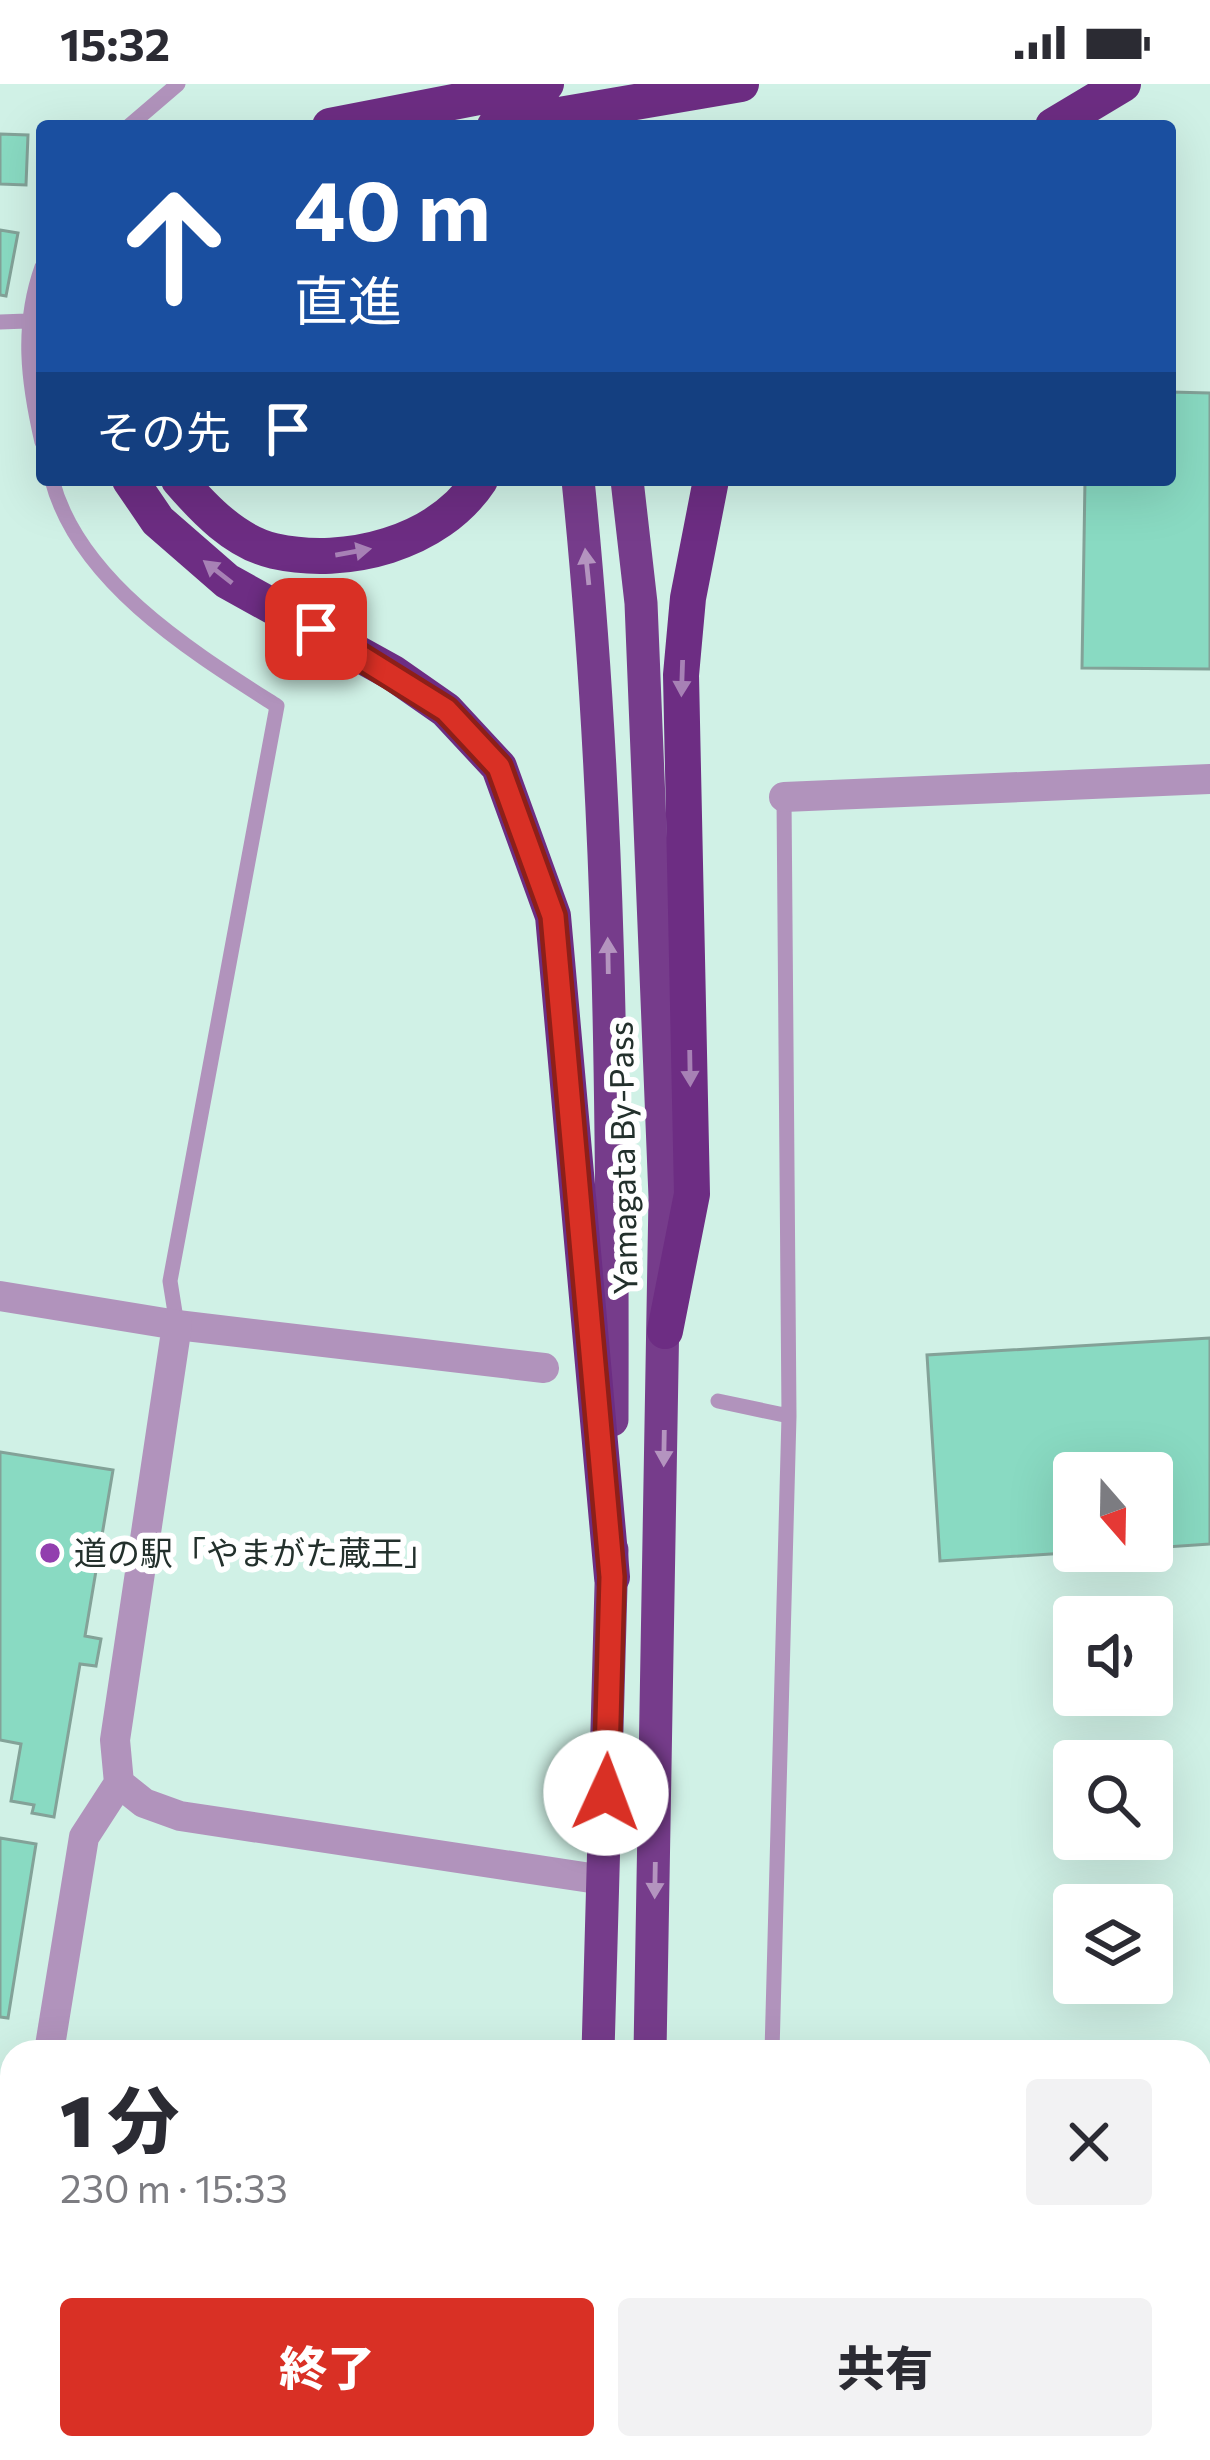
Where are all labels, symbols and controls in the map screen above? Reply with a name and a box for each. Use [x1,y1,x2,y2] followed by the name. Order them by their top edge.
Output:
[60,15,170,70] text: 15:32
[294,156,491,258] text: 40 m
[96,168,252,324] icon: ahead
[294,266,402,332] text: 直進
[255,396,321,462] icon: arrive
[96,403,231,458] text: その先
[335,542,372,561] one-way arrow
[577,548,596,585] one-way arrow
[203,560,234,585] one-way arrow
[265,578,367,680] pin
[283,596,349,662] icon: arrive
[672,660,691,698] one-way arrow
[599,936,618,974] one-way arrow
[599,1021,644,1295] street label: Yamagata By-Pass
[680,1050,699,1088] one-way arrow
[654,1430,673,1468] one-way arrow
[1053,1452,1173,1572] north arrow
[1053,1452,1173,2004] map controls
[74,1531,437,1572] place label: 道の駅「やまがた蔵王」
[37,1540,63,1566] marker: 道の駅「やまがた蔵王」
[1053,1596,1173,1716] button: sound
[543,1730,669,1856] position arrow
[1053,1740,1173,1860] button: search
[645,1862,664,1900] one-way arrow
[1053,1884,1173,2004] button: layers
[60,2074,179,2162] text: 1 分
[1026,2079,1152,2205] button: close
[60,2163,288,2211] text: 230 m · 15:33
[60,2298,594,2436] button: 終了
[618,2298,1152,2436] button: 共有

